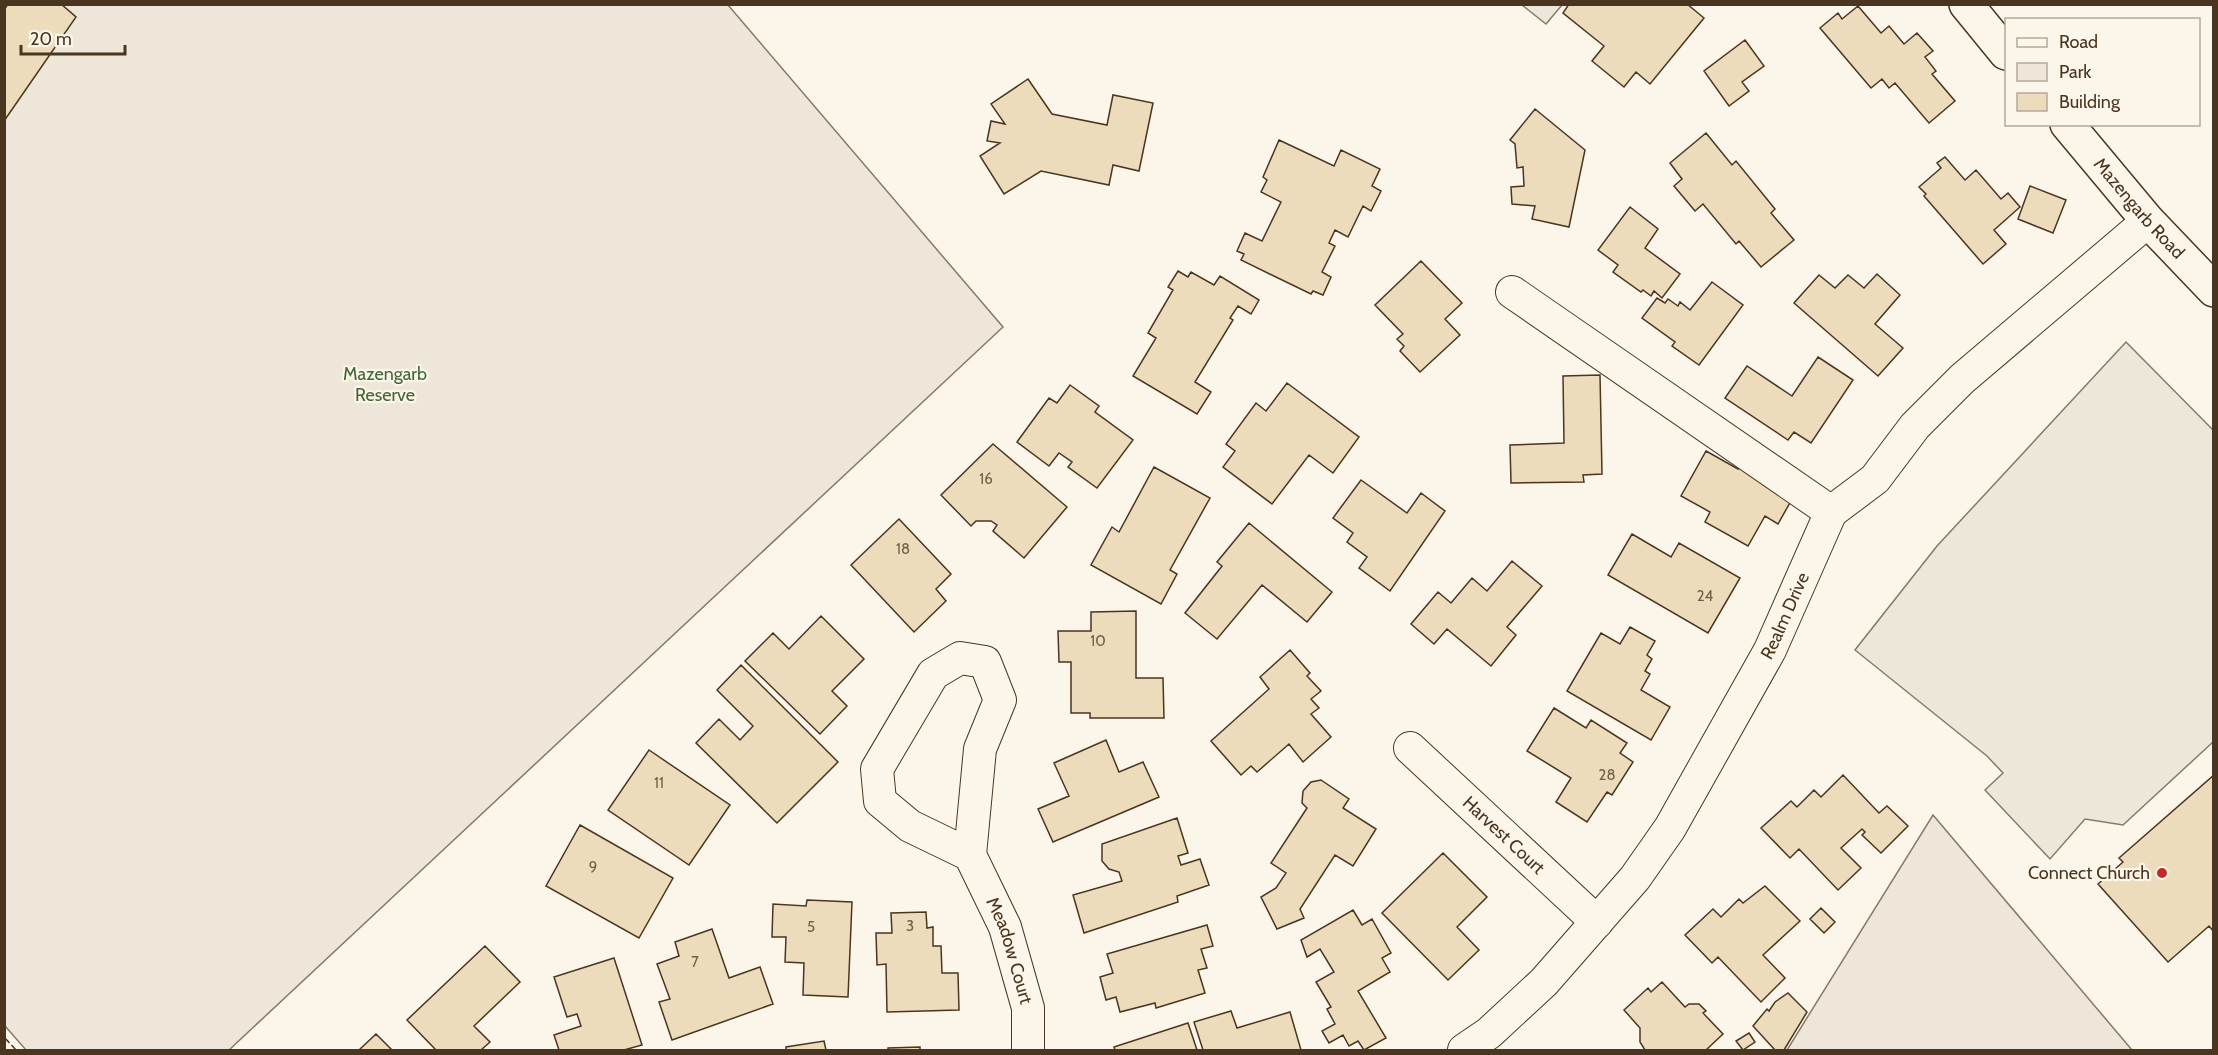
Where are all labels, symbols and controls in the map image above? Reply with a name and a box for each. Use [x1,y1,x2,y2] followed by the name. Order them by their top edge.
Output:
[21,18,124,56] scale bar
[2005,18,2200,126] legend
[30,28,72,50] text: 20 m
[2059,31,2098,53] text: Road
[2059,61,2092,83] text: Park
[2059,91,2121,113] text: Building
[2089,153,2189,263] street label: Mazengarb Road
[343,363,427,406] park label: Mazengarb Reserve
[979,470,993,488] house number: 16
[896,540,910,558] house number: 18
[1756,569,1814,663] street label: Realm Drive
[1697,587,1714,605] house number: 24
[1090,632,1106,650] house number: 10
[1599,766,1615,784] house number: 28
[654,774,664,792] house number: 11
[1458,792,1549,879] street label: Harvest Court
[589,858,597,876] house number: 9
[2028,862,2150,884] place label: Connect Church
[2155,866,2169,880] marker: Connect Church
[981,894,1037,1006] street label: Meadow Court
[906,917,914,935] house number: 3
[807,918,815,936] house number: 5
[691,953,699,971] house number: 7

